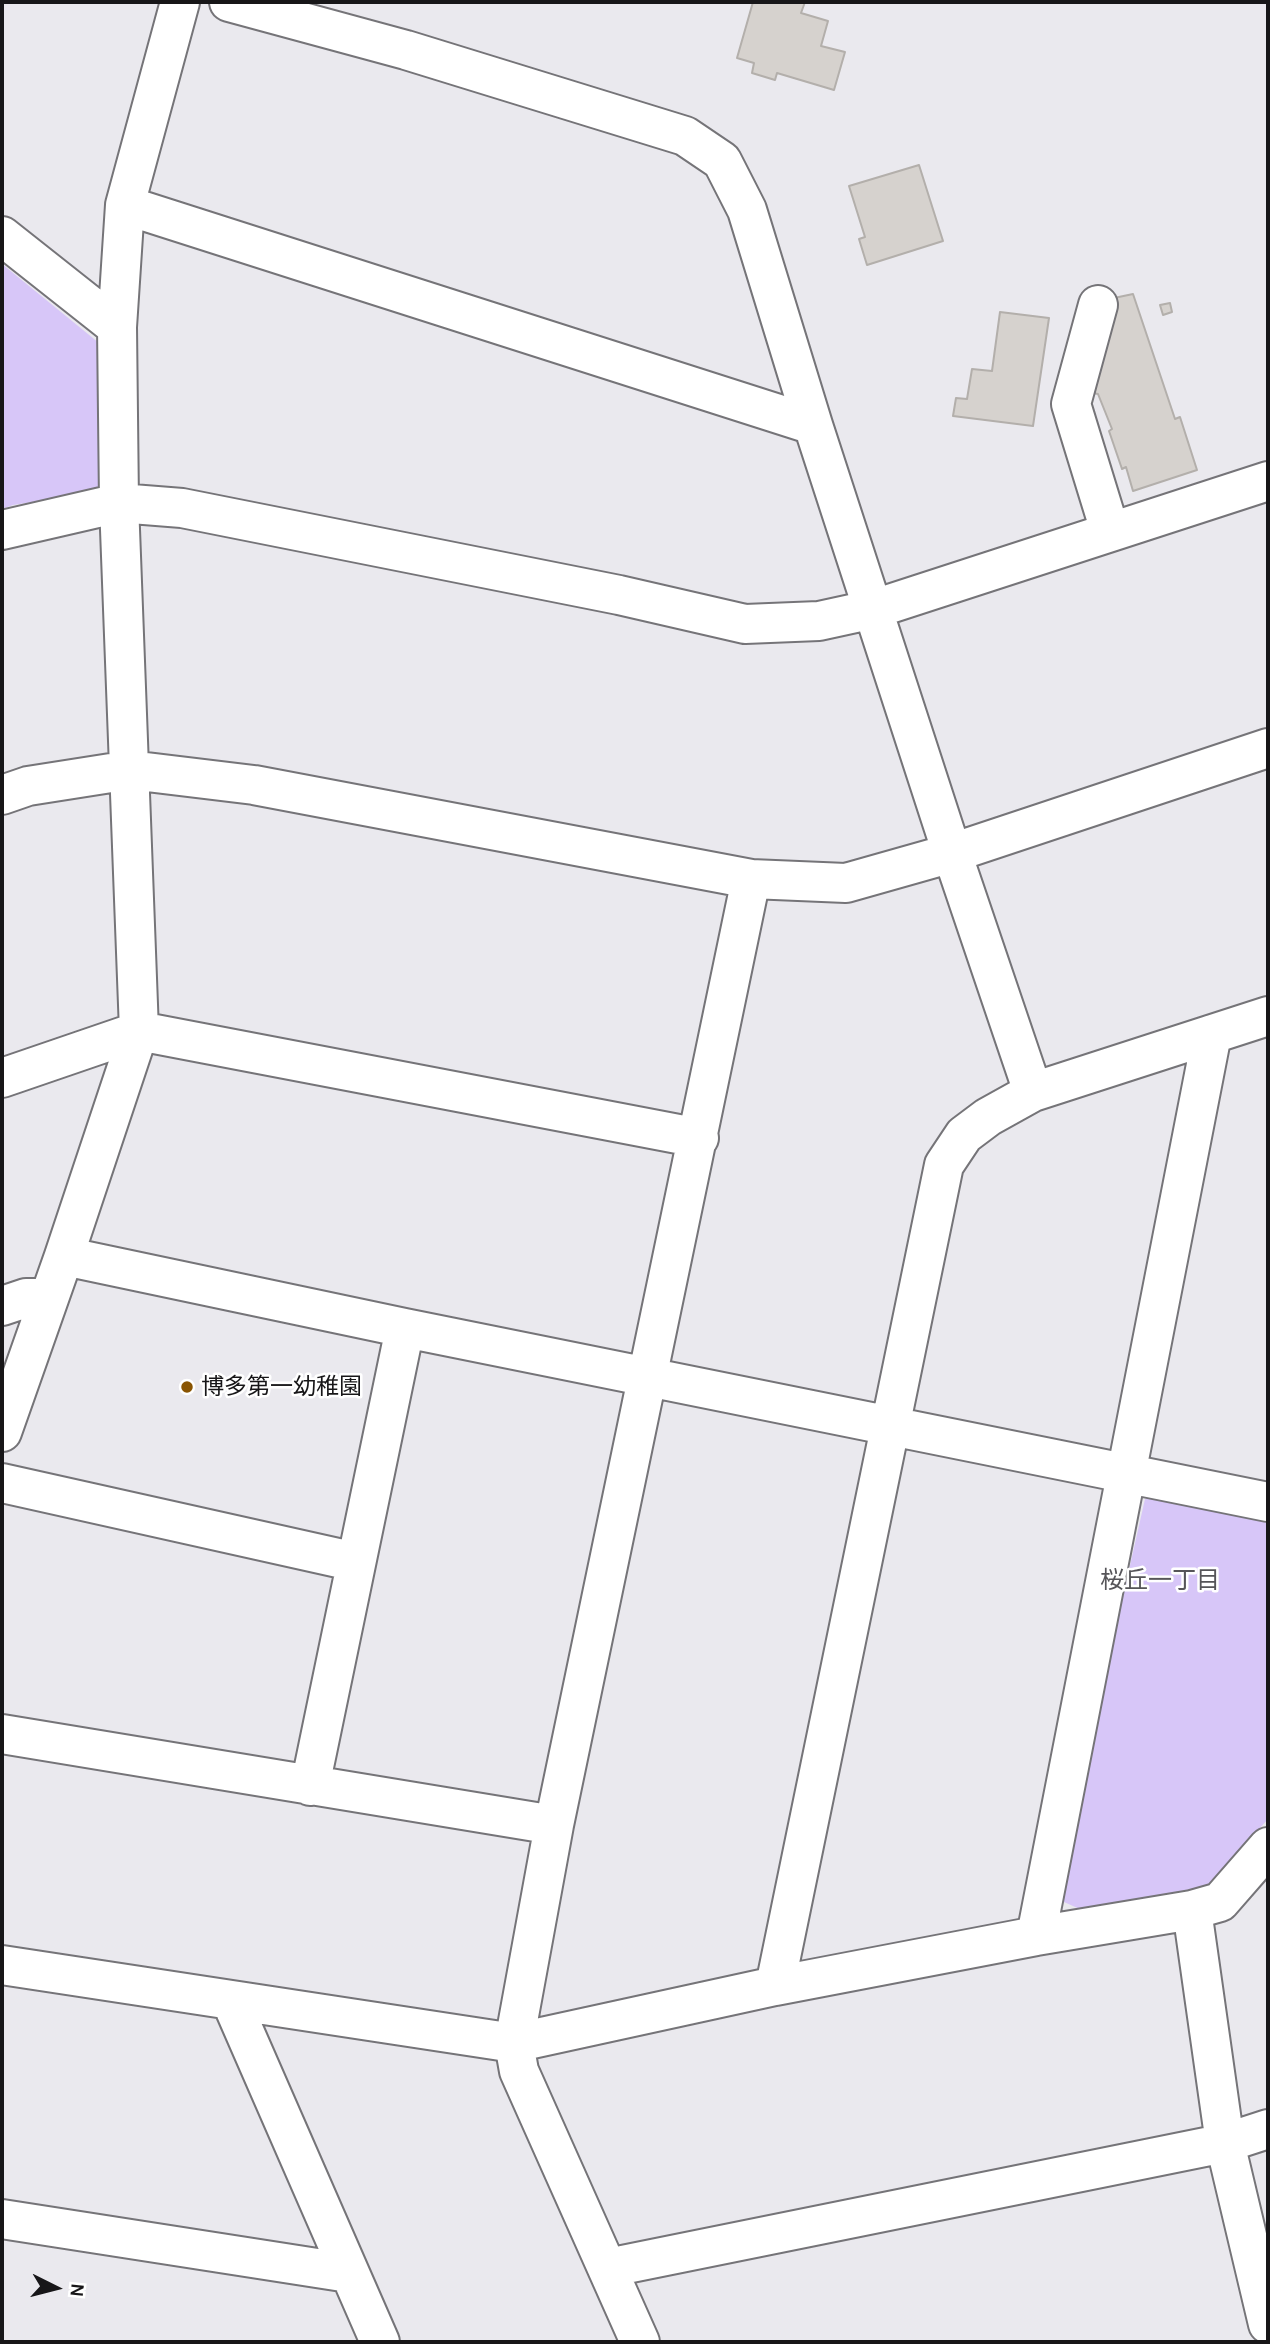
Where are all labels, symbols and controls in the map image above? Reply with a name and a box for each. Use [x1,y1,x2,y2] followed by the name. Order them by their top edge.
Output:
[201,1373,362,1401] place label: 博多第一幼稚園
[179,1379,195,1395] marker: 博多第一幼稚園
[1100,1567,1220,1595] district label: 桜丘一丁目
[21,2253,91,2323] north arrow
[65,2282,89,2298] text: N

